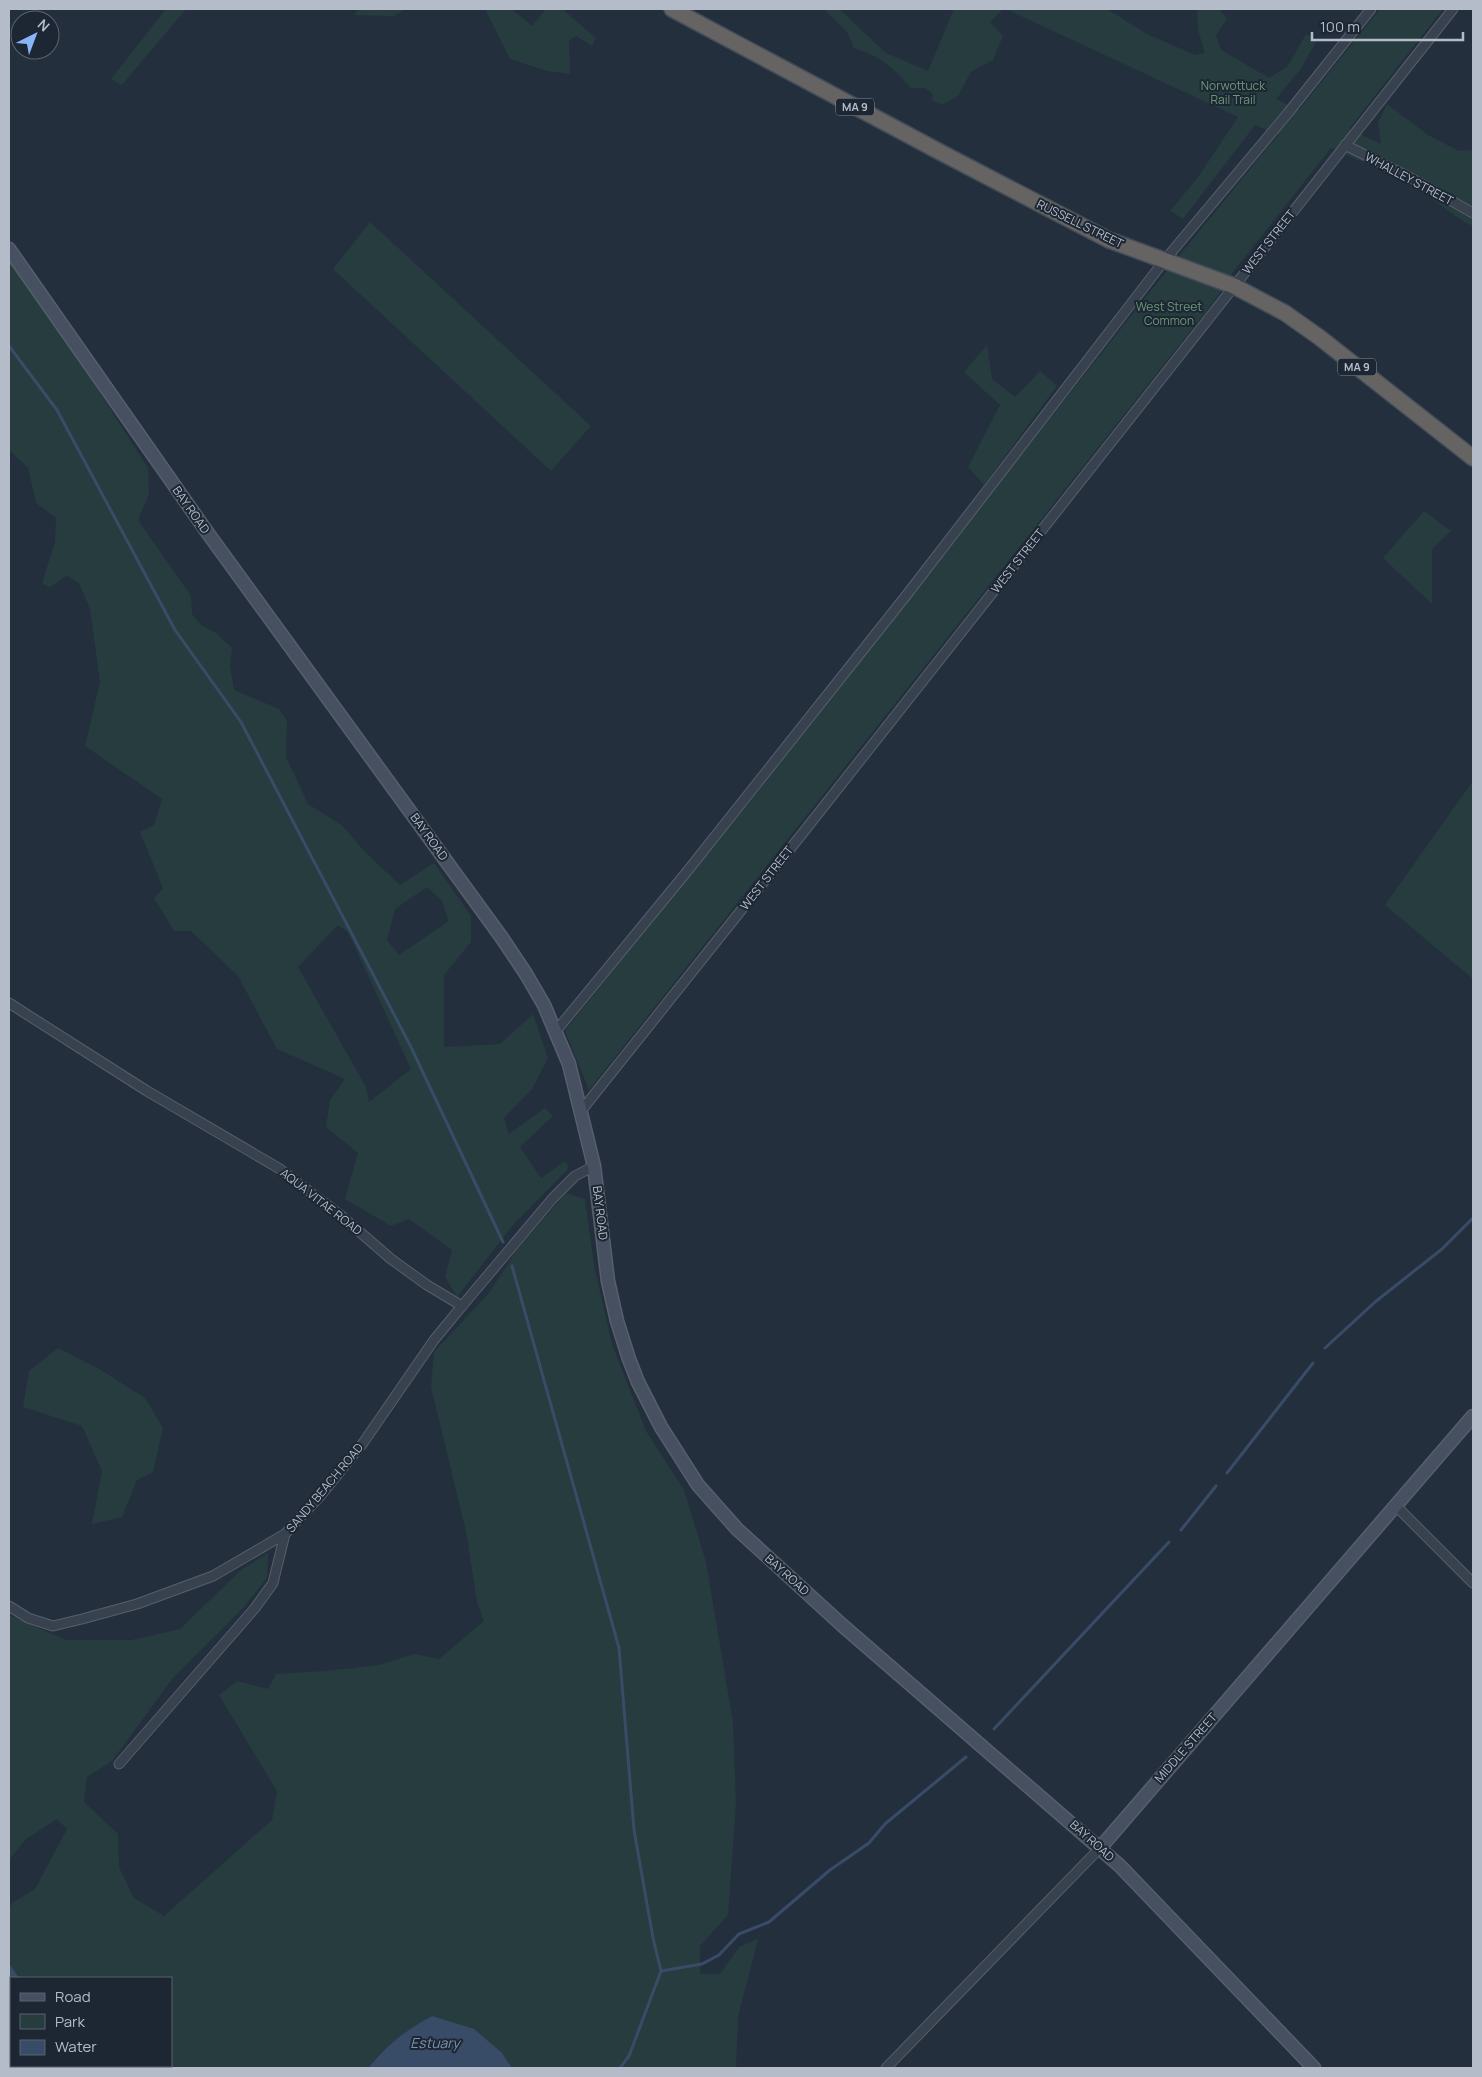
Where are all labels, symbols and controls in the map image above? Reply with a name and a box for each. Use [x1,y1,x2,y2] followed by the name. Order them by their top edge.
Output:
[10,10,60,60] north arrow
[1312,10,1463,42] scale bar
[34,15,54,35] text: N
[1320,16,1360,37] text: 100 m
[1201,77,1266,108] park label: Norwottuck Rail Trail
[836,98,874,115] road number: MA 9
[1362,148,1457,209] street label: WHALLEY STREET
[1034,195,1127,252] street label: RUSSELL STREET
[1238,205,1300,277] street label: WEST STREET
[1136,298,1202,329] park label: West Street Common
[1338,358,1376,376] road number: MA 9
[169,483,214,537] street label: BAY ROAD
[987,524,1049,596] street label: WEST STREET
[407,810,452,864] street label: BAY ROAD
[736,841,798,913] street label: WEST STREET
[277,1164,366,1239] street label: AQUA VITAE ROAD
[589,1185,612,1241] street label: BAY ROAD
[282,1439,367,1536] street label: SANDY BEACH ROAD
[761,1550,813,1599] street label: BAY ROAD
[1151,1709,1221,1786] street label: MIDDLE STREET
[1066,1816,1118,1865] street label: BAY ROAD
[10,1977,172,2067] legend
[55,1986,91,2007] text: Road
[55,2011,85,2032] text: Park
[410,2033,462,2052] water label: Estuary
[55,2036,97,2057] text: Water

